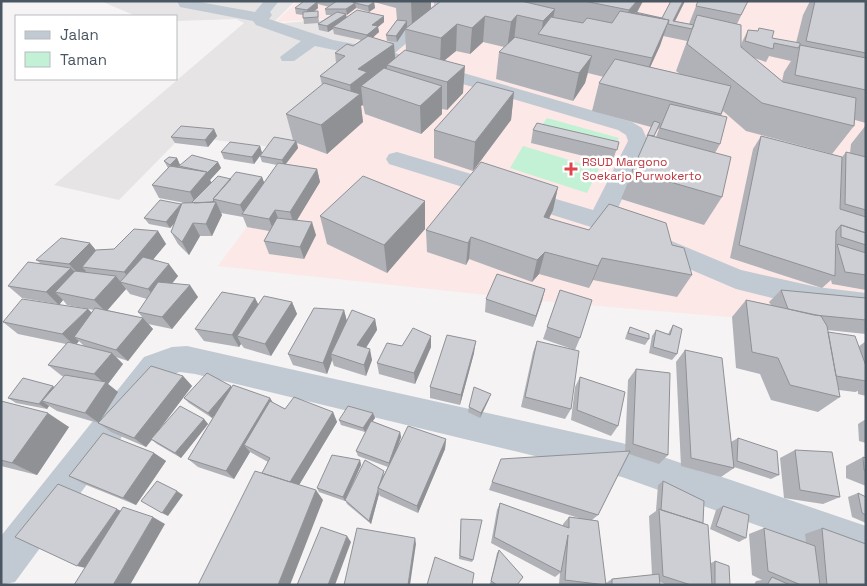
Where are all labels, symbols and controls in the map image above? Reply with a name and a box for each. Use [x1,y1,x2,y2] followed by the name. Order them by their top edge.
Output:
[15,15,178,80] legend
[60,25,99,44] text: Jalan
[60,50,107,69] text: Taman
[582,154,702,184] place label: RSUD Margono Soekarjo Purwokerto
[564,162,578,176] marker: RSUD Margono Soekarjo Purwokerto

